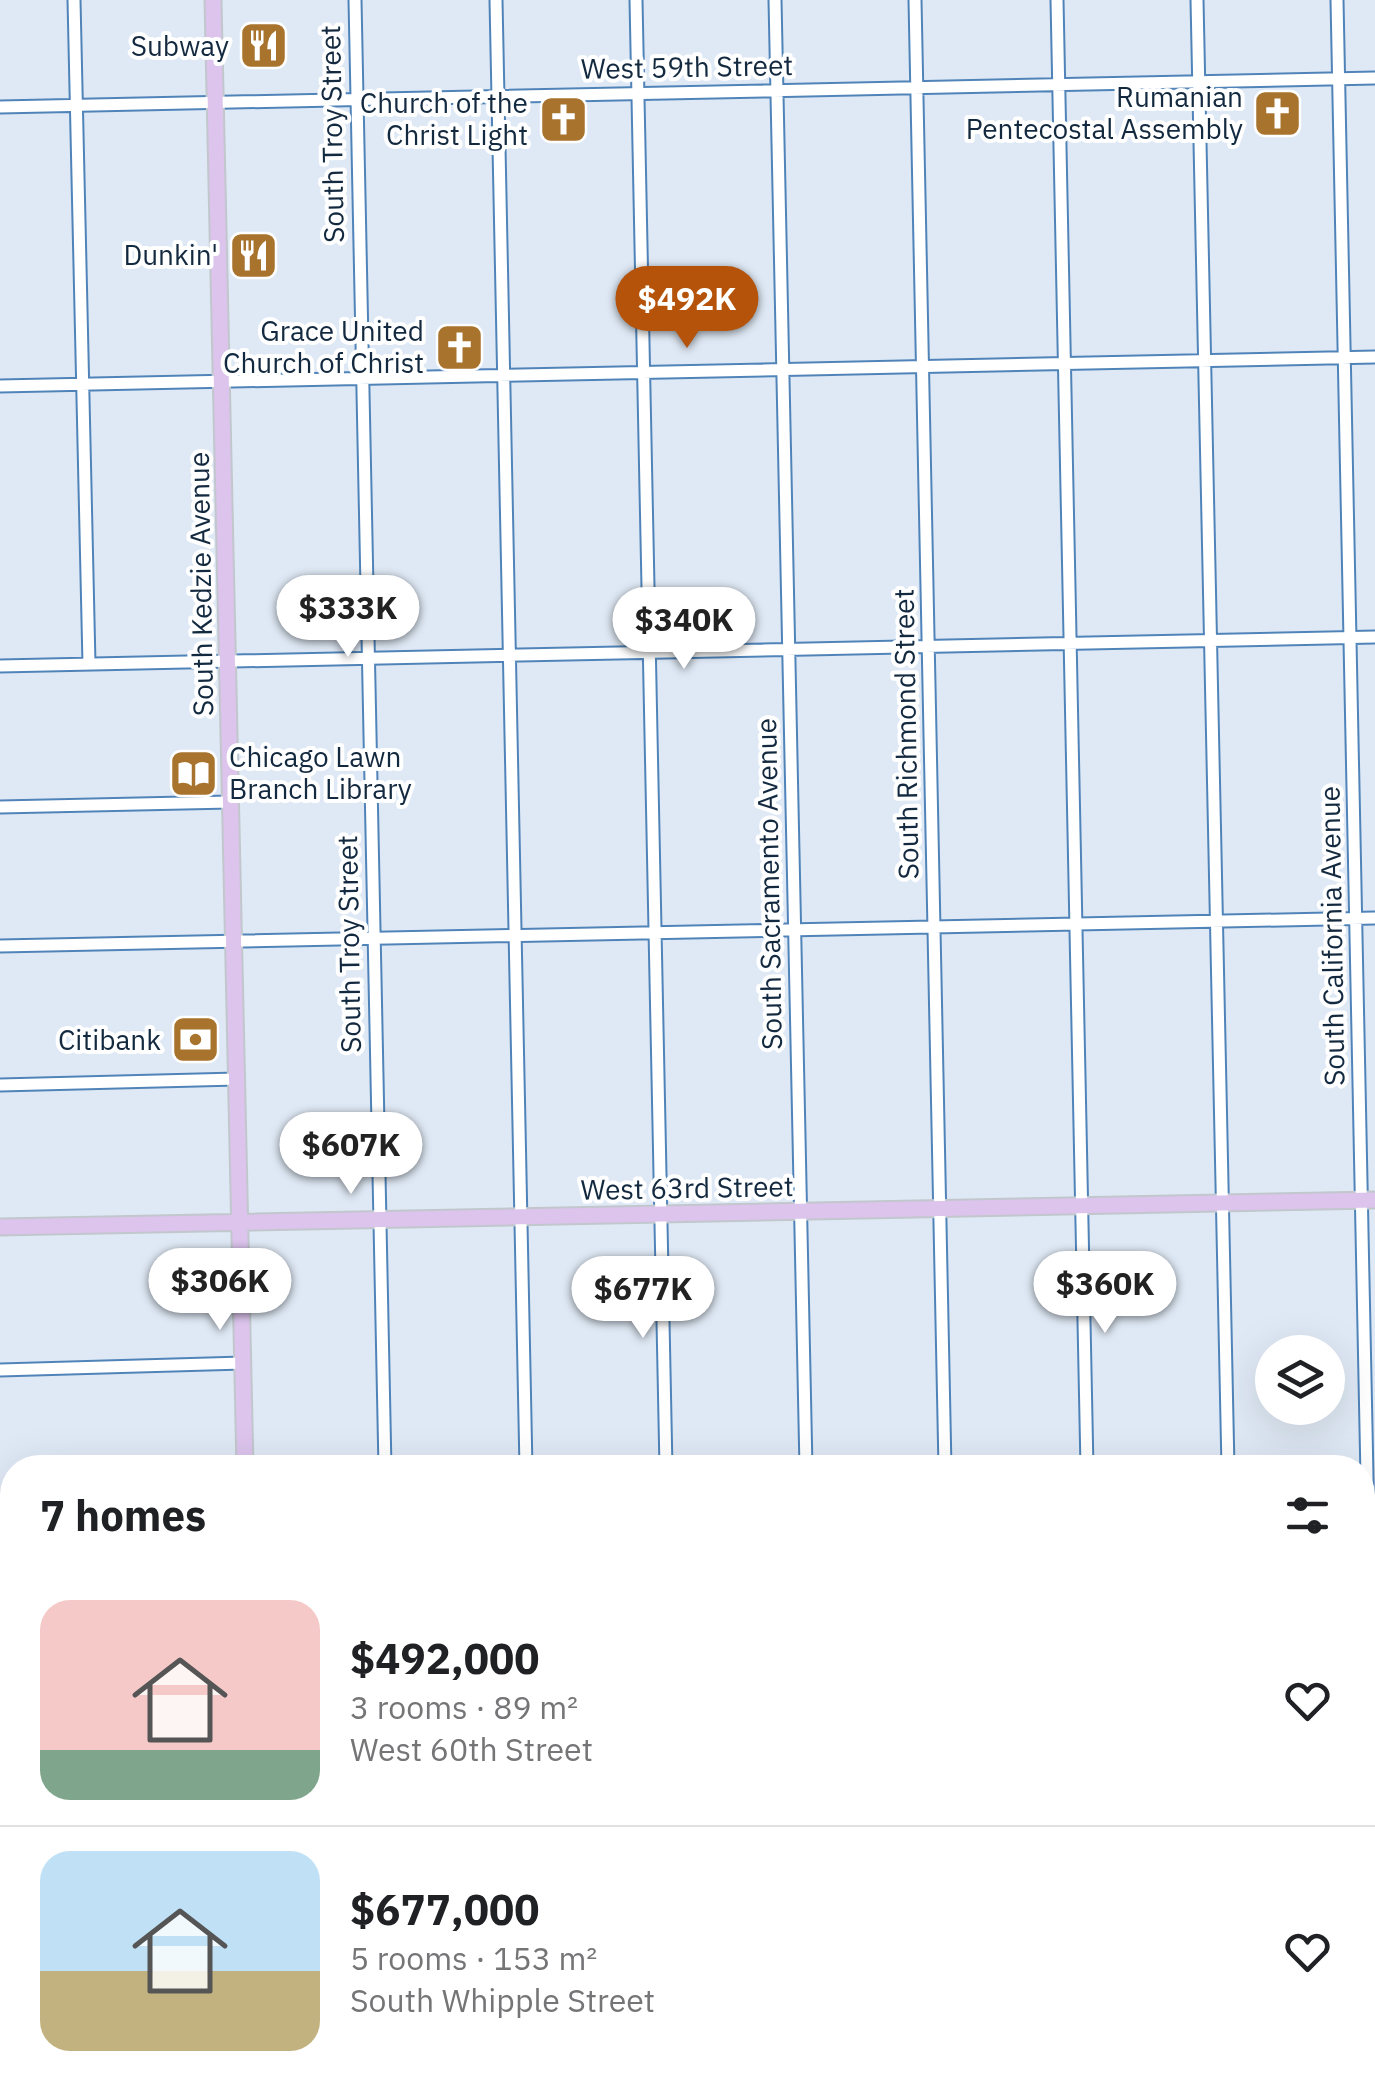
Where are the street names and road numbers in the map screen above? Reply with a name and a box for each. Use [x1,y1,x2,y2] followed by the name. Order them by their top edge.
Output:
[311,25,352,243] street label: South Troy Street
[580,46,794,87] street label: West 59th Street
[180,452,221,716] street label: South Kedzie Avenue
[884,588,927,880] street label: South Richmond Street
[747,718,790,1050] street label: South Sacramento Avenue
[1310,786,1353,1086] street label: South California Avenue
[328,835,369,1053] street label: South Troy Street
[580,1167,794,1208] street label: West 63rd Street

